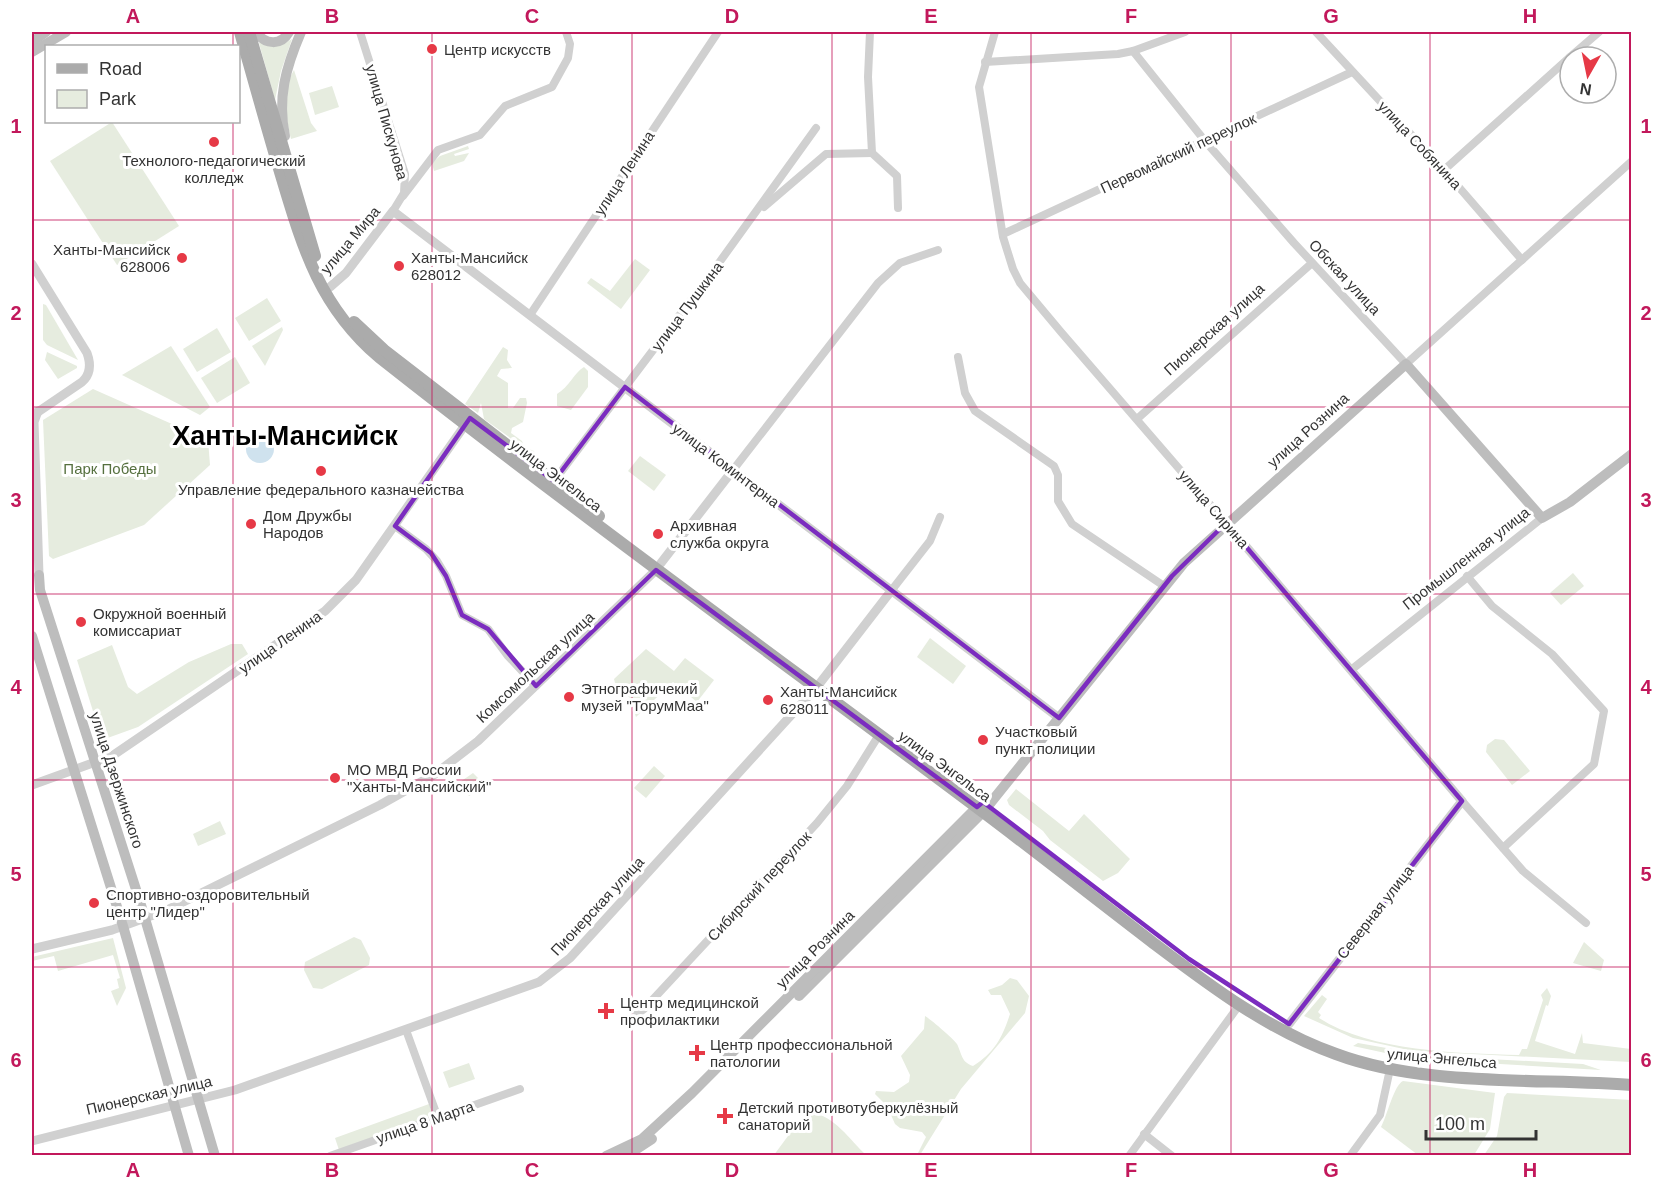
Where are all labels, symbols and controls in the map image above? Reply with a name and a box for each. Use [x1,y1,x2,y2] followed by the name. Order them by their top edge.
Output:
[126,5,140,27] text: A
[325,5,339,27] text: B
[525,5,539,27] text: C
[725,5,739,27] text: D
[924,5,938,27] text: E
[1125,5,1137,27] text: F
[1323,5,1339,27] text: G
[1523,5,1537,27] text: H
[444,41,551,58] place label: Центр искусств
[425,42,439,56] marker: Центр искусств
[45,45,240,123] legend
[1558,45,1618,105] north arrow
[99,59,142,79] text: Road
[362,62,412,182] street label: улица Пискунова
[1579,80,1593,99] text: N
[99,89,137,109] text: Park
[1375,97,1466,193] street label: улица Собянина
[1098,109,1259,197] street label: Первомайский переулок
[10,115,22,137] text: 1
[1640,115,1652,137] text: 1
[590,127,658,218] street label: улица Ленина
[207,135,221,149] marker: Технолого-педагогический колледж
[122,152,306,186] place label: Технолого-педагогический колледж
[317,202,384,277] street label: улица Мира
[1306,236,1385,319] street label: Обская улица
[53,241,170,275] place label: Ханты-Мансийск 628006
[411,249,528,283] place label: Ханты-Мансийск 628012
[175,251,189,265] marker: Ханты-Мансийск 628006
[648,258,726,354] street label: улица Пушкина
[392,259,406,273] marker: Ханты-Мансийск 628012
[1160,279,1268,378] street label: Пионерская улица
[10,302,22,324] text: 2
[1640,302,1652,324] text: 2
[1264,389,1352,471] street label: улица Рознина
[669,419,783,511] street label: улица Коминтерна
[172,421,398,451] district label: Ханты-Мансийск
[507,435,606,515] street label: улица Энгельса
[63,460,157,477] park label: Парк Победы
[314,464,328,478] marker: Управление федерального казначейства
[1175,466,1253,552] street label: улица Сирина
[178,481,465,498] place label: Управление федерального казначейства
[10,489,22,511] text: 3
[1640,489,1652,511] text: 3
[1399,503,1533,613] street label: Промышленная улица
[263,507,352,541] place label: Дом Дружбы Народов
[244,517,258,531] marker: Дом Дружбы Народов
[670,517,770,551] place label: Архивная служба округа
[651,527,665,541] marker: Архивная служба округа
[93,605,227,639] place label: Окружной военный комиссариат
[235,607,325,677] street label: улица Ленина
[473,608,598,726] street label: Комсомольская улица
[74,615,88,629] marker: Окружной военный комиссариат
[10,676,22,698] text: 4
[1640,676,1652,698] text: 4
[581,680,709,714] place label: Этнографичекий музей "ТорумМаа"
[780,683,897,717] place label: Ханты-Мансийск 628011
[562,690,576,704] marker: Этнографичекий музей "ТорумМаа"
[761,693,775,707] marker: Ханты-Мансийск 628011
[87,710,147,850] street label: улица Дзержинского
[995,723,1095,757] place label: Участковый пункт полиции
[896,727,995,806] street label: улица Энгельса
[976,733,990,747] marker: Участковый пункт полиции
[347,761,491,795] place label: МО МВД России "Ханты-Мансийский"
[328,771,342,785] marker: МО МВД России "Ханты-Мансийский"
[704,827,814,944] street label: Сибирский переулок
[547,853,648,959] street label: Пионерская улица
[1333,861,1417,962] street label: Северная улица
[10,863,22,885] text: 5
[1640,863,1652,885] text: 5
[106,886,310,920] place label: Спортивно-оздоровительный центр "Лидер"
[87,896,101,910] marker: Спортивно-оздоровительный центр "Лидер"
[773,906,858,991] street label: улица Рознина
[620,994,759,1028] place label: Центр медицинской профилактики
[597,1002,615,1020] marker: Центр медицинской профилактики
[710,1036,893,1070] place label: Центр профессиональной патологии
[688,1044,706,1062] marker: Центр профессиональной патологии
[1387,1045,1498,1071] street label: улица Энгельса
[10,1049,22,1071] text: 6
[1640,1049,1652,1071] text: 6
[84,1072,214,1118] street label: Пионерская улица
[374,1097,477,1147] street label: улица 8 Марта
[738,1099,958,1133] place label: Детский противотуберкулёзный санаторий
[1426,1103,1536,1141] scale bar
[716,1107,734,1125] marker: Детский противотуберкулёзный санаторий
[1435,1114,1485,1134] text: 100 m
[126,1159,140,1181] text: A
[325,1159,339,1181] text: B
[525,1159,539,1181] text: C
[725,1159,739,1181] text: D
[924,1159,938,1181] text: E
[1125,1159,1137,1181] text: F
[1323,1159,1339,1181] text: G
[1523,1159,1537,1181] text: H

